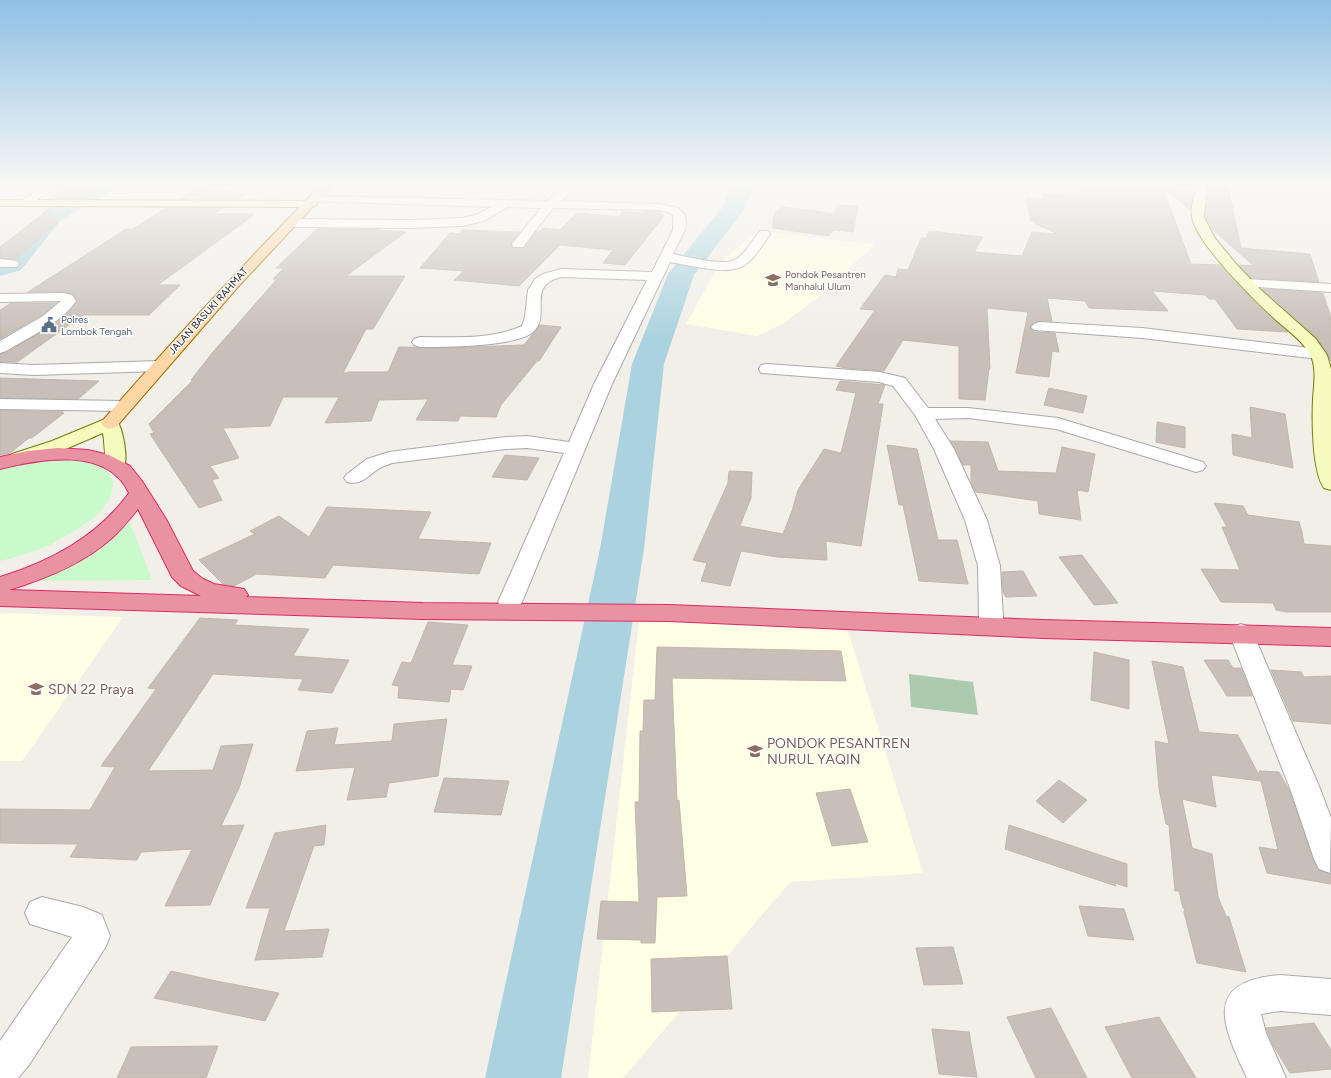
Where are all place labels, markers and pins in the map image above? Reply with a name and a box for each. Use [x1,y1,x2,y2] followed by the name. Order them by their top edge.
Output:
[785,268,866,293] place label: Pondok Pesantren Manhalul Ulum
[764,271,782,289] school or university icon: Pondok Pesantren Manhalul Ulum
[61,313,132,338] place label: Polres Lombok Tengah
[40,316,58,334] public building icon: Polres Lombok Tengah
[27,680,45,698] school or university icon: SDN 22 Praya
[48,681,134,698] place label: SDN 22 Praya
[767,735,910,768] place label: PONDOK PESANTREN NURUL YAQIN
[746,742,764,760] school or university icon: PONDOK PESANTREN NURUL YAQIN

